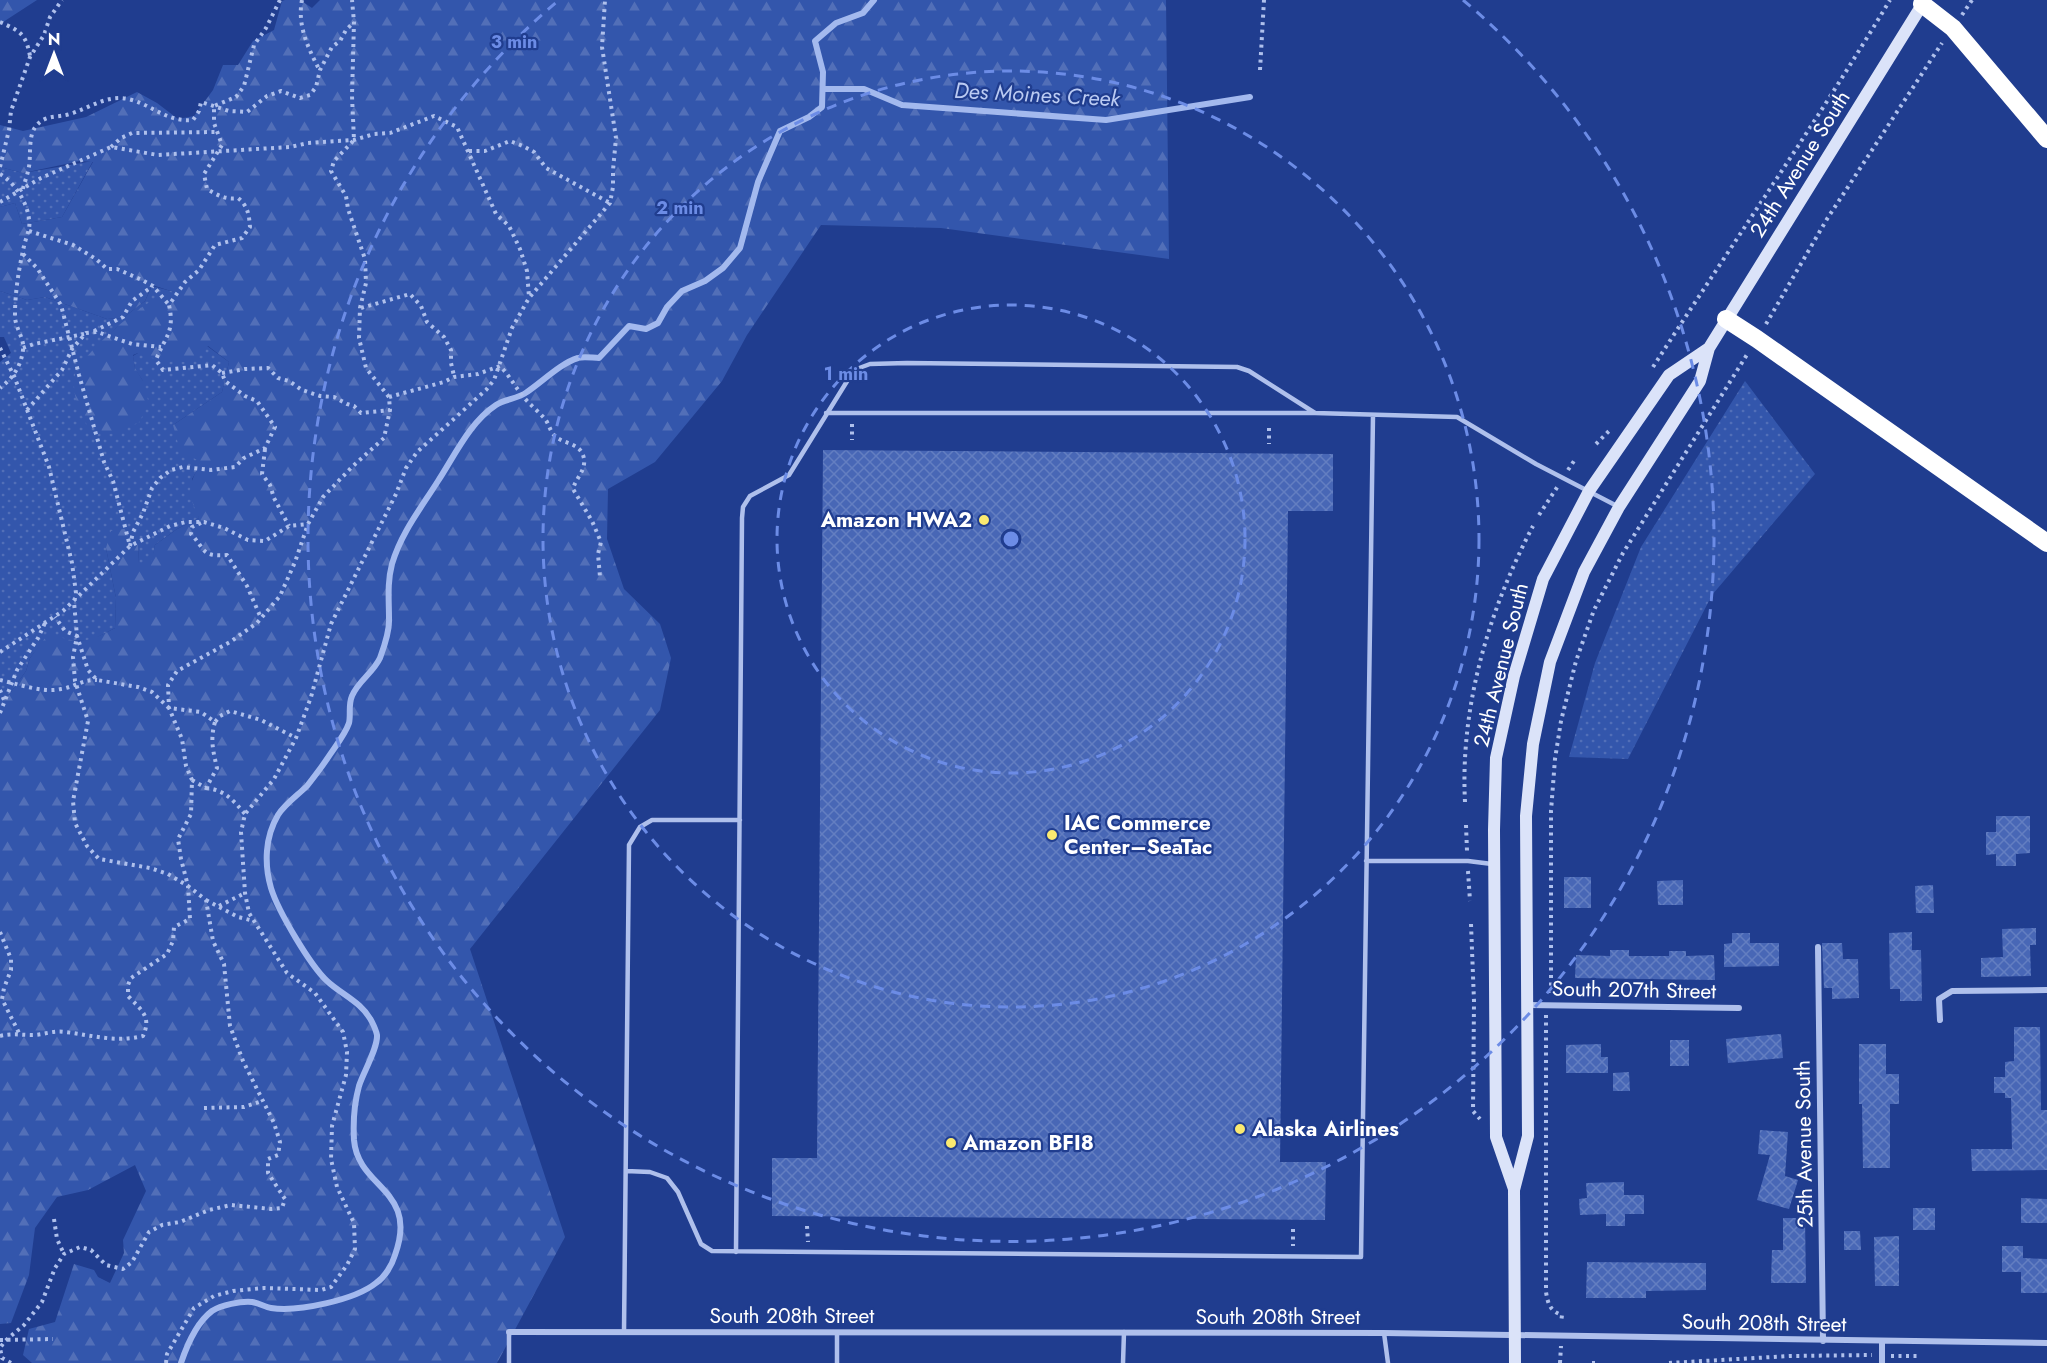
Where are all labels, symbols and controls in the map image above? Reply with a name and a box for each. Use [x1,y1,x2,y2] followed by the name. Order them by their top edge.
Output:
[24,24,84,84] north arrow
[48,28,60,51] text: N
[491,29,537,55] text: 3 min
[953,74,1122,114] water label: Des Moines Creek
[1743,85,1857,243] street label: 24th Avenue South
[656,195,704,221] text: 2 min
[824,361,868,387] text: 1 min
[820,505,972,535] place label: Amazon HWA2
[977,513,991,527] marker: Amazon HWA2
[1001,529,1021,549] centre of rings
[1466,580,1536,750] street label: 24th Avenue South
[1064,808,1212,862] place label: IAC Commerce Center–SeaTac
[1045,828,1059,842] marker: IAC Commerce Center–SeaTac
[1552,974,1716,1006] street label: South 207th Street
[1788,1060,1820,1228] street label: 25th Avenue South
[1251,1114,1399,1144] place label: Alaska Airlines
[1233,1122,1247,1136] marker: Alaska Airlines
[962,1128,1094,1158] place label: Amazon BFI8
[944,1136,958,1150] marker: Amazon BFI8
[710,1301,874,1331] street label: South 208th Street
[1196,1302,1360,1332] street label: South 208th Street
[1681,1307,1847,1339] street label: South 208th Street

